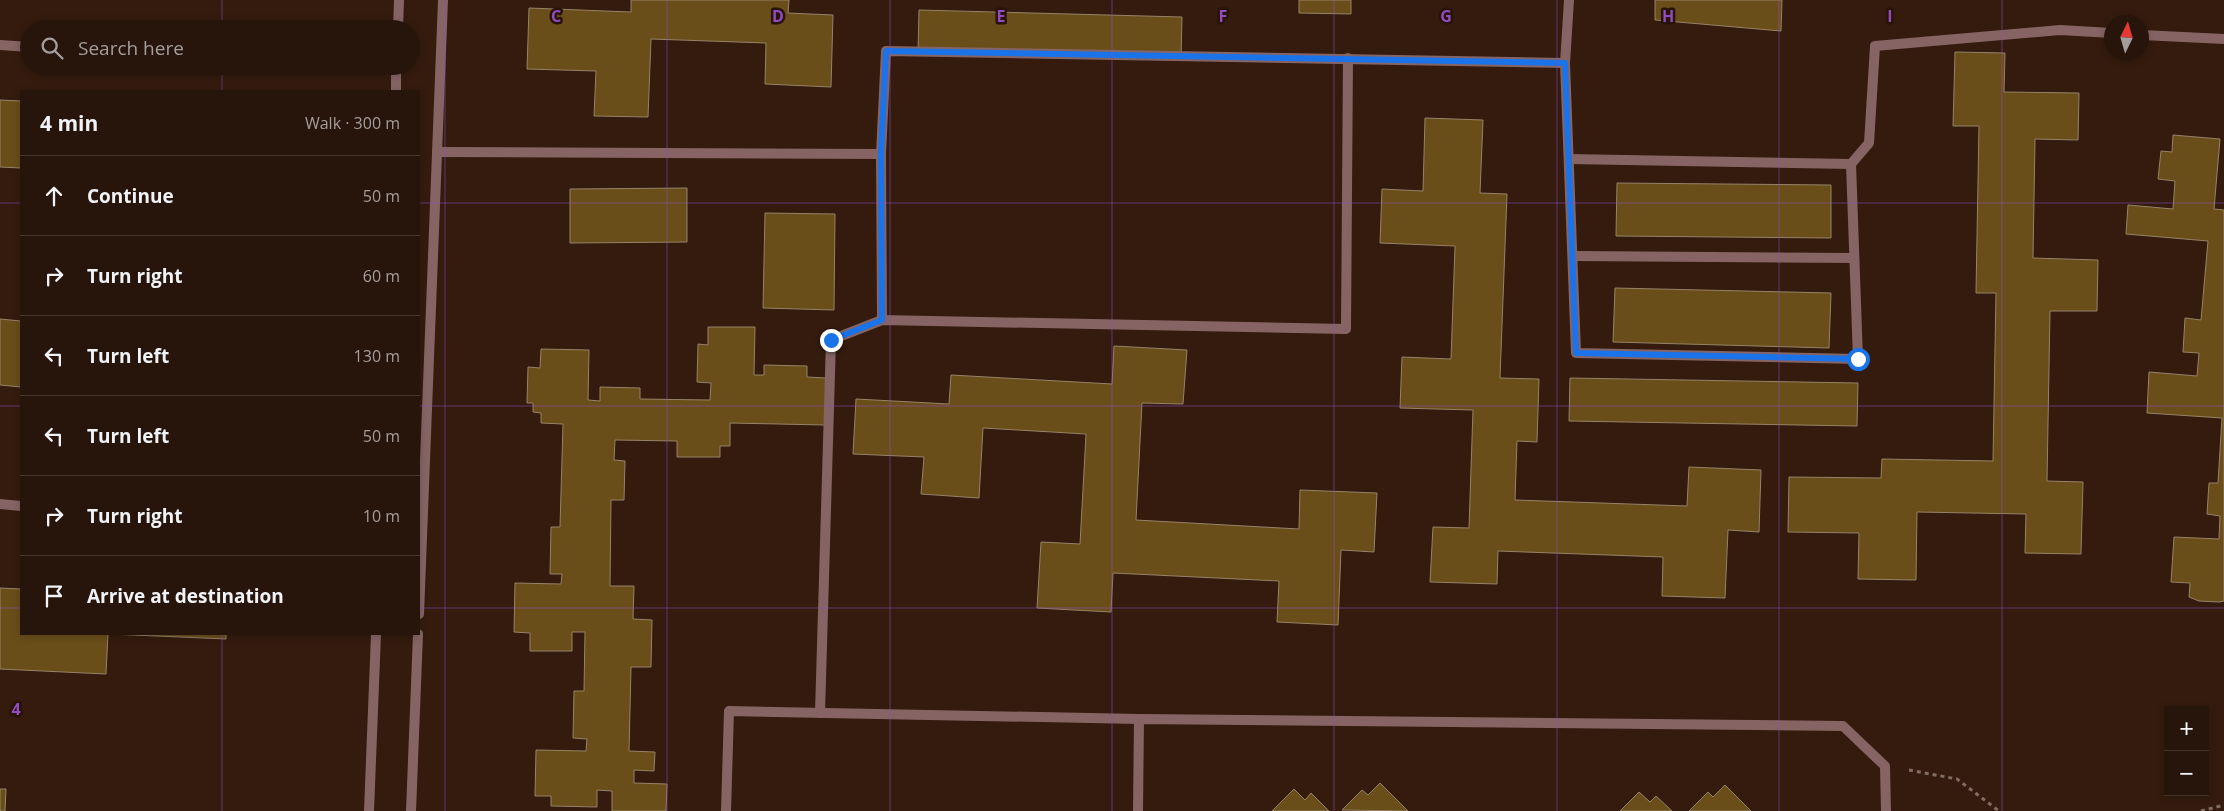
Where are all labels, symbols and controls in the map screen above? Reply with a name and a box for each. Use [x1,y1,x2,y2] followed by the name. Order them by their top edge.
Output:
[551,5,561,27] text: C
[772,5,784,27] text: D
[997,5,1006,27] text: E
[1219,5,1227,27] text: F
[1440,5,1452,27] text: G
[1662,5,1674,27] text: H
[1887,5,1893,27] text: I
[2104,15,2149,60] north arrow
[20,20,420,75] search box
[38,34,66,62] icon: search
[78,35,184,61] text: Search here
[40,109,98,137] text: 4 min
[305,112,400,134] text: Walk · 300 m
[40,182,68,210] icon: ahead
[87,183,174,209] text: Continue
[363,185,400,207] text: 50 m
[40,262,68,290] icon: right
[87,263,182,289] text: Turn right
[363,265,400,287] text: 60 m
[820,329,843,352] route end
[40,342,68,370] icon: left
[87,343,169,369] text: Turn left
[354,345,400,367] text: 130 m
[1847,348,1870,371] route start
[40,422,68,450] icon: left
[87,423,169,449] text: Turn left
[363,425,400,447] text: 50 m
[40,502,68,530] icon: right
[87,503,182,529] text: Turn right
[363,505,400,527] text: 10 m
[40,582,68,610] icon: arrive
[87,583,284,609] text: Arrive at destination
[11,698,21,720] text: 4
[2164,706,2209,796] map controls
[2164,706,2209,751] button: +
[2164,751,2209,796] button: −

